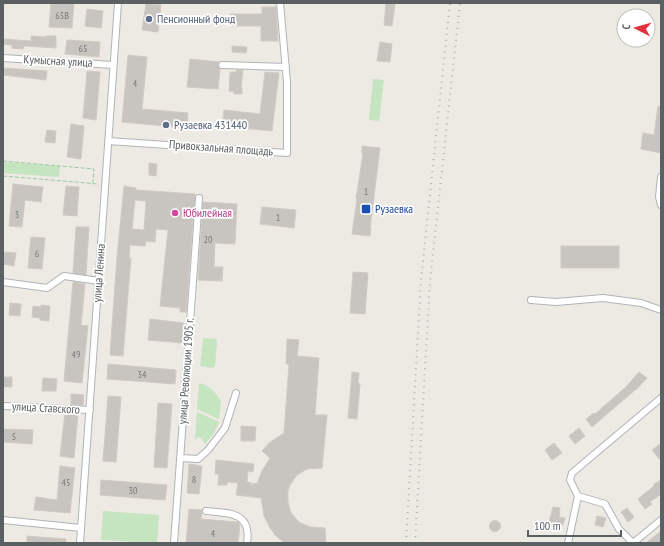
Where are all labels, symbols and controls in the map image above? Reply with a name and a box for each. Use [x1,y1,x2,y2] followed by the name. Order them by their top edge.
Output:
[616,8,656,48] north arrow
[55,9,69,22] house number: 65В
[157,11,236,26] place label: Пенсионный фонд
[144,14,154,24] marker: Пенсионный фонд
[619,24,633,30] text: С
[79,42,88,55] house number: 65
[23,51,93,70] street label: Кумысная улица
[133,77,138,90] house number: 4
[174,117,247,132] place label: Рузаевка 431440
[161,120,171,130] marker: Рузаевка 431440
[169,136,274,159] street label: Привокзальная площадь
[364,185,368,198] house number: 1
[375,201,413,216] place label: Рузаевка
[360,203,372,215] marker: Рузаевка
[183,205,232,220] place label: Юбилейная
[15,208,19,221] house number: 3
[170,208,180,218] marker: Юбилейная
[276,211,280,224] house number: 1
[204,233,213,246] house number: 20
[89,243,108,303] street label: улица Ленина
[35,247,40,260] house number: 6
[174,317,197,425] street label: улица Революции 1905 г.
[72,348,81,361] house number: 49
[138,368,147,381] house number: 34
[12,398,80,417] street label: улица Ставского
[12,430,16,443] house number: 5
[192,473,196,486] house number: 8
[62,476,71,489] house number: 45
[129,484,138,497] house number: 30
[528,512,621,538] scale bar
[534,518,561,533] text: 100 m
[211,527,216,540] house number: 4

